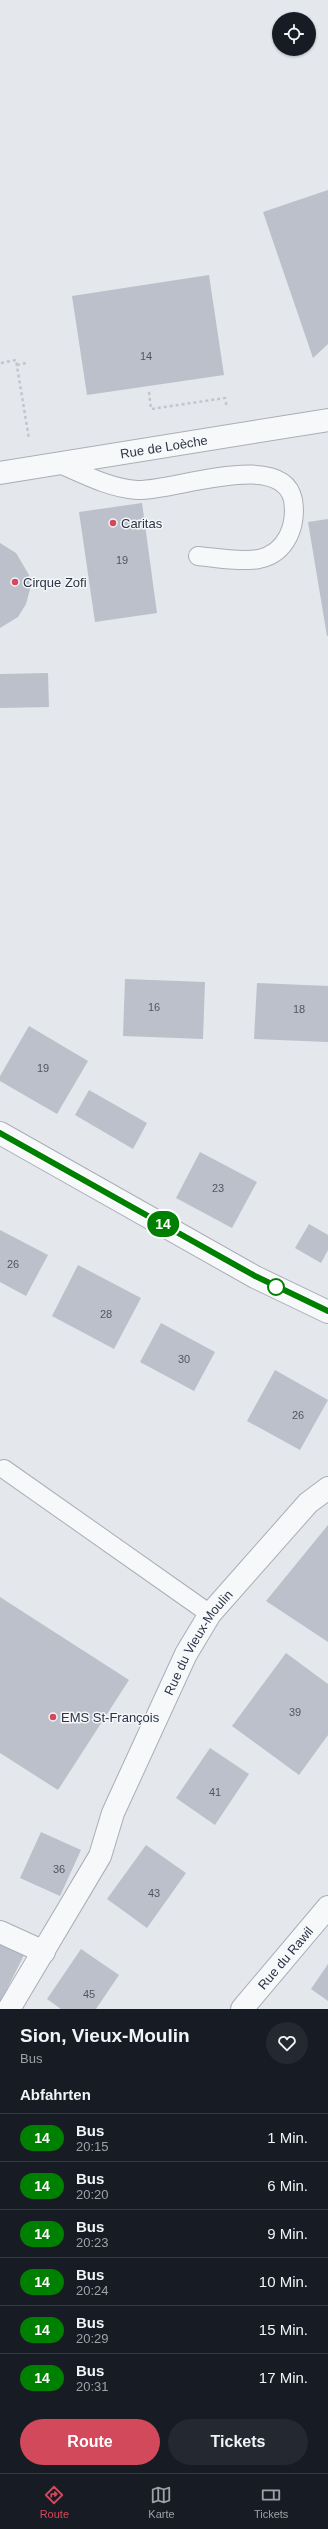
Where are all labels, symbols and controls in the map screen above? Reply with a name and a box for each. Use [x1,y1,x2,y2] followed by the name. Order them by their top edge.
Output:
[272,12,316,56] map controls
[272,12,316,56] button: locate
[140,350,152,362] house number: 14
[119,433,209,461] street label: Rue de Loèche
[121,516,163,531] place label: Caritas
[108,518,118,528] marker: Caritas
[116,554,128,566] house number: 19
[23,575,87,590] place label: Cirque Zofi
[10,577,20,587] marker: Cirque Zofi
[148,1001,160,1013] house number: 16
[293,1003,305,1015] house number: 18
[37,1062,49,1074] house number: 19
[212,1182,224,1194] house number: 23
[145,1211,181,1237] line badge: 14
[155,1216,171,1232] text: 14
[7,1258,19,1270] house number: 26
[267,1278,285,1296] unlabelled marker
[100,1308,112,1320] house number: 28
[178,1353,190,1365] house number: 30
[292,1409,304,1421] house number: 26
[161,1587,236,1697] street label: Rue du Vieux-Moulin
[289,1706,301,1718] house number: 39
[61,1710,160,1725] place label: EMS St-François
[48,1712,58,1722] marker: EMS St-François
[209,1786,221,1798] house number: 41
[53,1863,65,1875] house number: 36
[148,1887,160,1899] house number: 43
[255,1924,316,1993] street label: Rue du Rawil
[83,1988,95,2000] house number: 45
[266,2022,308,2064] button: heart
[20,2025,190,2046] text: Sion, Vieux-Moulin
[20,2051,42,2066] text: Bus
[20,2086,91,2103] text: Abfahrten
[76,2122,104,2139] text: Bus
[267,2129,308,2146] text: 1 Min.
[34,2130,50,2146] text: 14
[76,2139,109,2154] text: 20:15
[76,2170,104,2187] text: Bus
[267,2177,308,2194] text: 6 Min.
[34,2178,50,2194] text: 14
[76,2187,109,2202] text: 20:20
[76,2218,104,2235] text: Bus
[267,2225,308,2242] text: 9 Min.
[34,2226,50,2242] text: 14
[76,2235,109,2250] text: 20:23
[76,2266,104,2283] text: Bus
[259,2273,308,2290] text: 10 Min.
[34,2274,50,2290] text: 14
[76,2283,109,2298] text: 20:24
[76,2314,104,2331] text: Bus
[259,2321,308,2338] text: 15 Min.
[34,2322,50,2338] text: 14
[76,2331,109,2346] text: 20:29
[76,2362,104,2379] text: Bus
[259,2369,308,2386] text: 17 Min.
[34,2370,50,2386] text: 14
[76,2379,109,2394] text: 20:31
[20,2419,160,2465] button: Route
[168,2419,308,2465] button: Tickets
[40,2484,69,2520] tab: Route
[148,2484,175,2520] tab: Karte
[254,2484,288,2520] tab: Tickets

